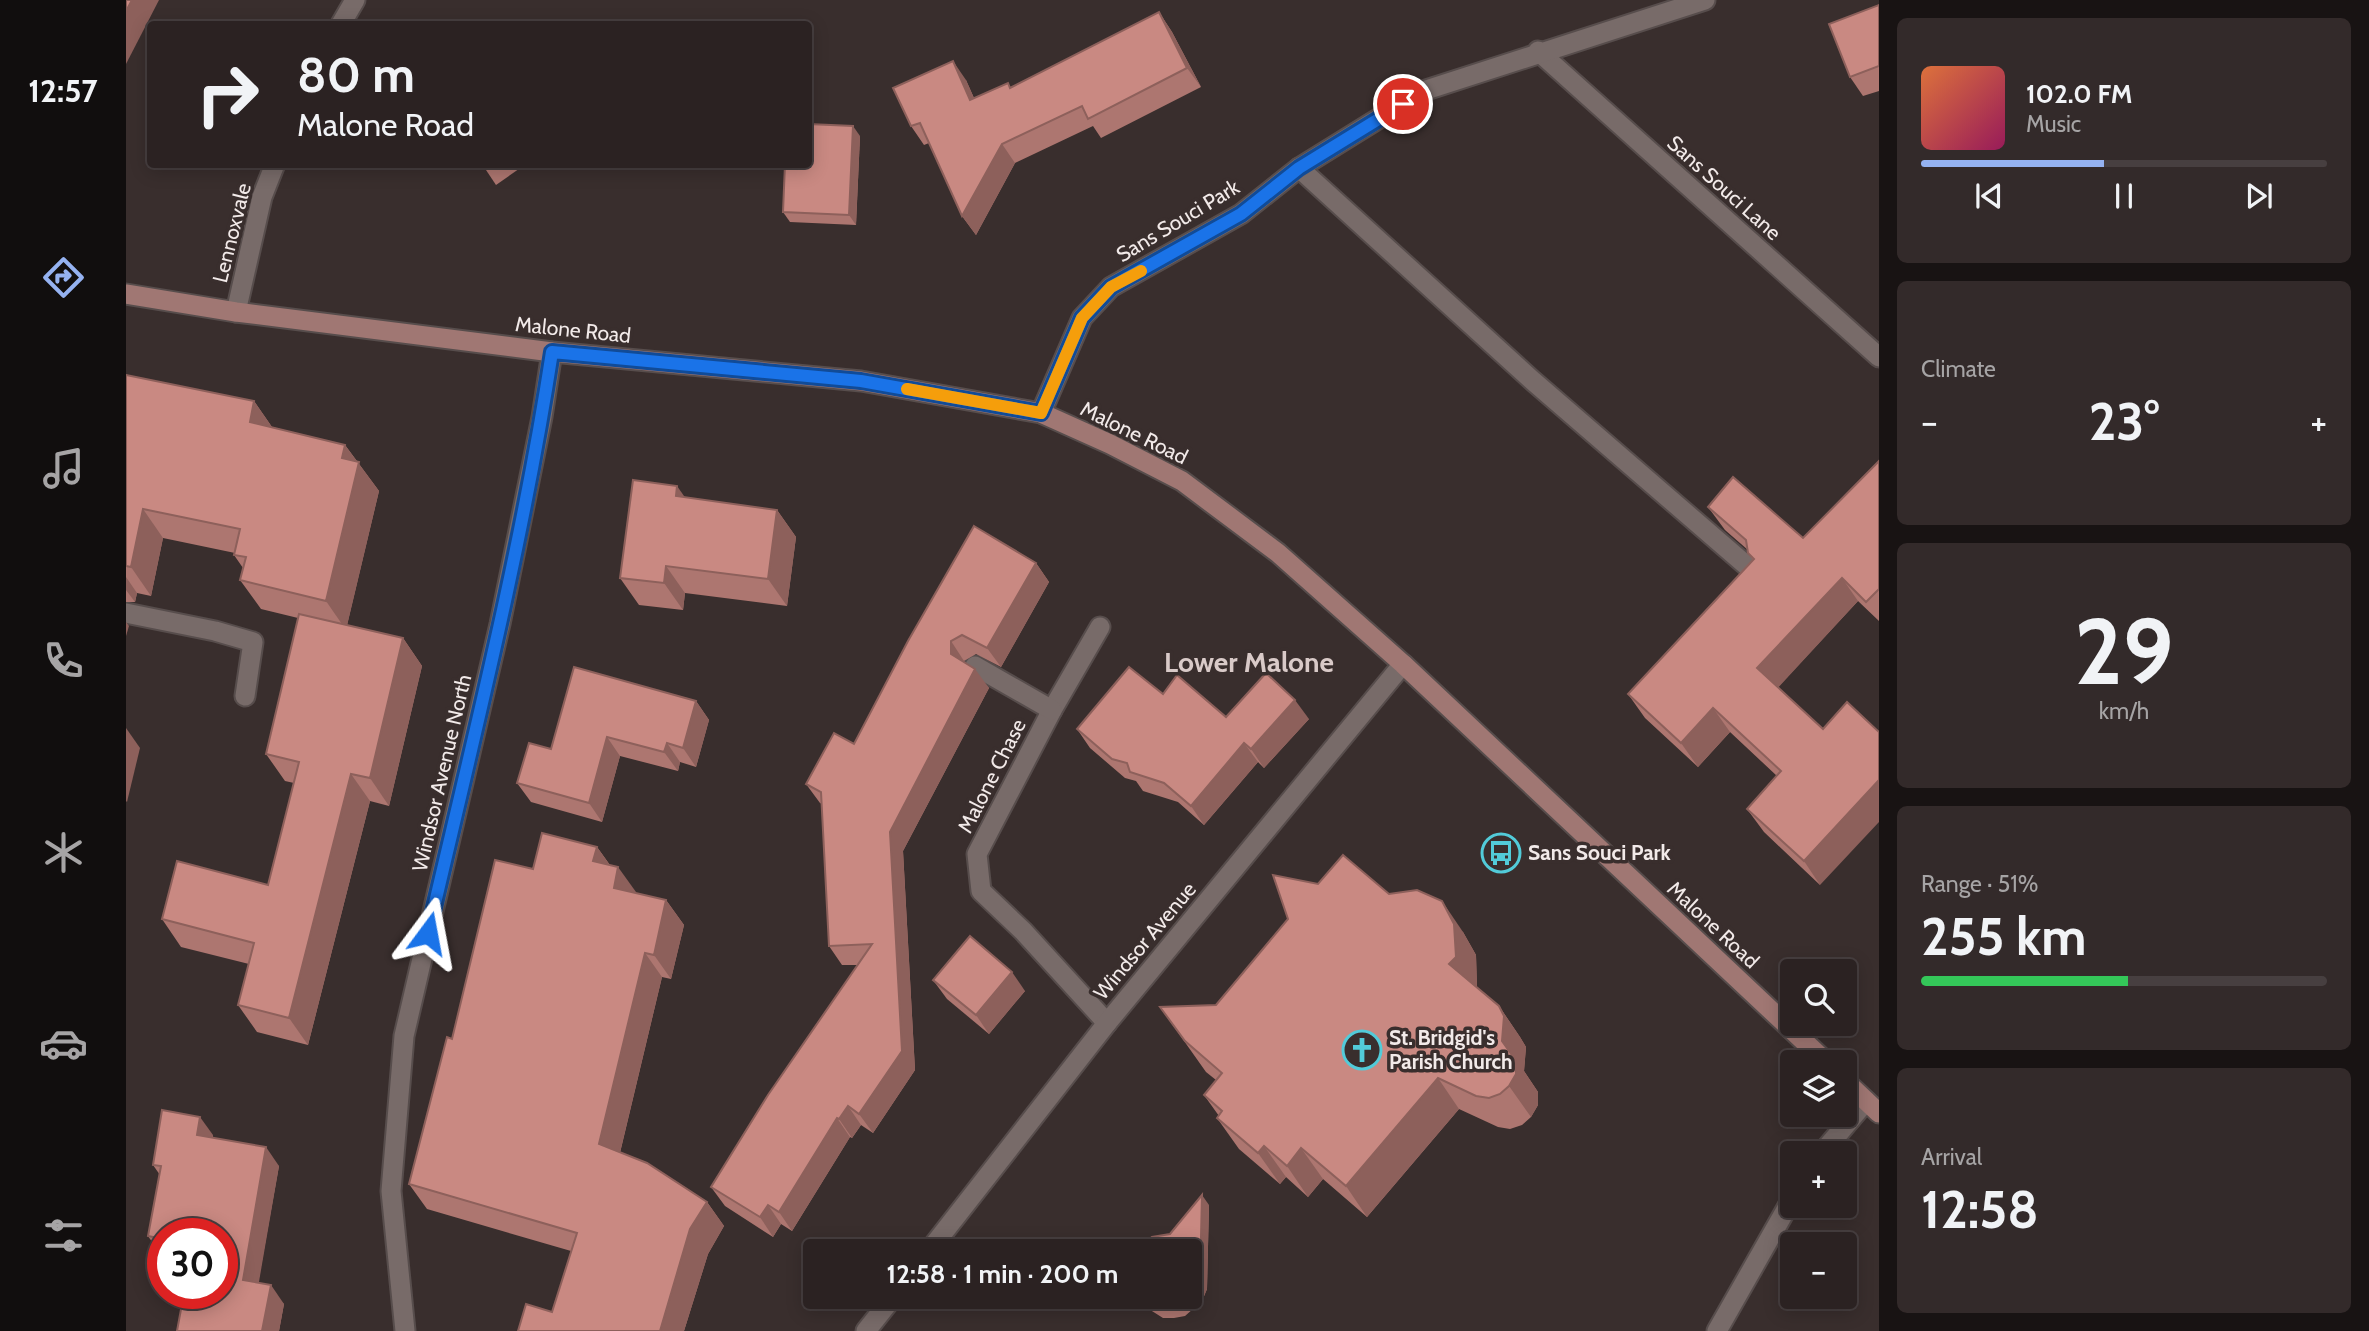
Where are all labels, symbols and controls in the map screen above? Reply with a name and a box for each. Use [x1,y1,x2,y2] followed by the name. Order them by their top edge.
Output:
[297,45,415,104] text: 80 m
[182,49,273,140] icon: right
[28,71,98,110] text: 12:57
[1373,74,1433,134] pin
[2026,78,2132,110] text: 102.0 FM
[1384,85,1422,123] icon: arrive
[297,105,474,144] text: Malone Road
[2026,110,2081,138] text: Music
[1662,130,1786,245] street label: Sans Souci Lane
[1112,174,1244,267] street label: Sans Souci Park
[1970,177,2008,215] icon: previous
[2105,177,2143,215] icon: pause
[2240,177,2278,215] icon: next
[207,180,256,285] street label: Lennoxvale
[39,253,88,302] icon: directions
[514,311,632,348] street label: Malone Road
[1921,355,1996,383] text: Climate
[2089,390,2159,453] text: 23°
[1077,396,1192,469] street label: Malone Road
[1921,398,1938,445] text: −
[2310,398,2327,445] text: +
[39,444,88,493] icon: music
[2074,596,2174,707] text: 29
[39,636,88,685] icon: phone
[1164,645,1334,679] district label: Lower Malone
[407,672,476,874] street label: Windsor Avenue North
[2099,697,2149,725] text: km/h
[952,714,1031,837] street label: Malone Chase
[39,828,88,877] icon: climate
[1480,832,1522,874] bus stop icon: Sans Souci Park
[1528,840,1672,865] place label: Sans Souci Park
[1921,870,2038,898] text: Range · 51%
[1662,876,1764,973] street label: Malone Road
[1088,877,1201,1005] street label: Windsor Avenue
[391,896,465,970] position arrow
[1921,905,2086,968] text: 255 km
[1780,959,1857,1309] map controls
[1780,959,1857,1036] button: search
[39,1019,88,1068] icon: car
[1389,1025,1513,1074] place label: St. Bridgid's Parish Church
[1341,1029,1383,1071] church icon: St. Bridgid's Parish Church
[1780,1050,1857,1127] button: layers
[1780,1141,1857,1218] button: +
[1921,1143,1982,1171] text: Arrival
[1921,1178,2039,1241] text: 12:58
[39,1211,88,1260] icon: filters
[147,1218,238,1309] speed limit sign: 30
[1780,1232,1857,1309] button: −
[887,1258,1118,1290] text: 12:58 · 1 min · 200 m

